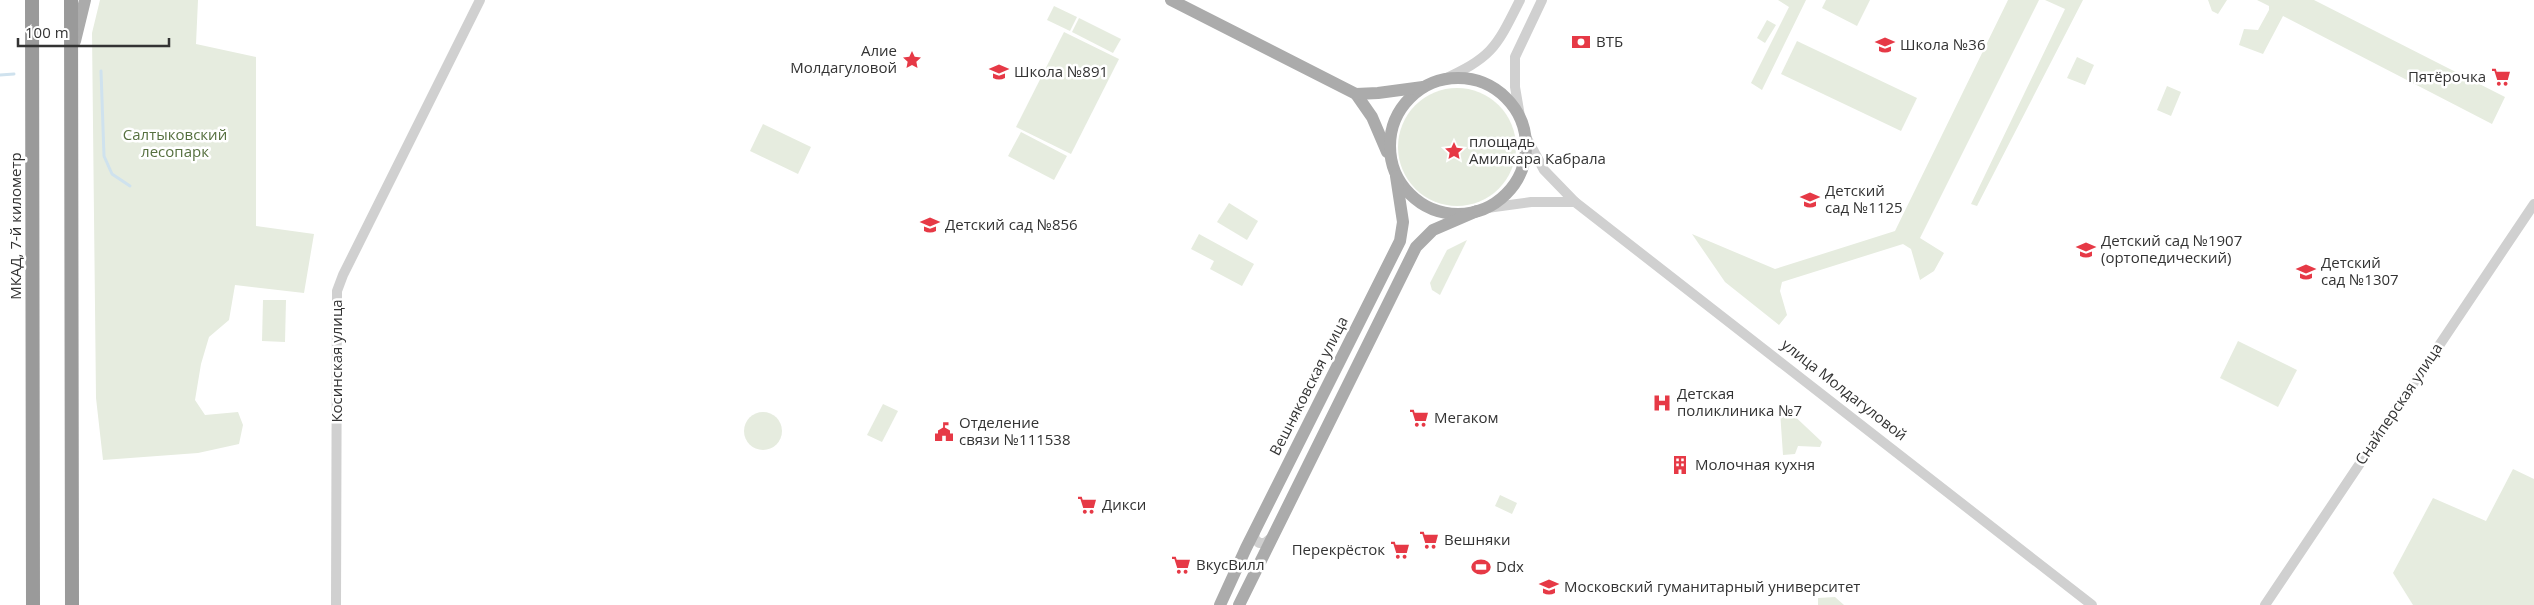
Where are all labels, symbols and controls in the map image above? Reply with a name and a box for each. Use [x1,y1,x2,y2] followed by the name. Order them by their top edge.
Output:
[18,15,169,47] scale bar
[25,22,69,42] text: 100 m
[1570,31,1592,53] bank icon: ВТБ
[1596,31,1623,51] place label: ВТБ
[1874,34,1896,56] school or university icon: Школа №36
[1900,34,1986,54] place label: Школа №36
[790,40,897,77] place label: Алие Молдагуловой
[901,49,923,71] place icon: Алие Молдагуловой
[988,61,1010,83] school or university icon: Школа №891
[1014,61,1108,81] place label: Школа №891
[2408,66,2486,86] place label: Пятёрочка
[2490,66,2512,88] supermarket icon: Пятёрочка
[123,124,227,161] park label: Салтыковский лесопарк
[1469,131,1606,168] place label: площадь Амилкара Кабрала
[1443,140,1465,162] place icon: площадь Амилкара Кабрала
[5,152,25,300] street label: МКАД, 7-й километр
[1825,180,1903,217] place label: Детский сад №1125
[1799,189,1821,211] school or university icon: Детский сад №1125
[919,214,941,236] school or university icon: Детский сад №856
[945,214,1078,234] place label: Детский сад №856
[2101,230,2242,267] place label: Детский сад №1907 (ортопедический)
[2075,239,2097,261] school or university icon: Детский сад №1907 (ортопедический)
[2321,252,2399,289] place label: Детский сад №1307
[2295,261,2317,283] school or university icon: Детский сад №1307
[326,299,346,423] street label: Косинская улица
[1264,313,1352,458] street label: Вешняковская улица
[1778,334,1911,445] street label: улица Молдагуловой
[2350,339,2446,468] street label: Снайперская улица
[1677,383,1802,420] place label: Детская поликлиника №7
[1651,392,1673,414] hospital icon: Детская поликлиника №7
[1408,407,1430,429] supermarket icon: Мегаком
[1434,407,1499,427] place label: Мегаком
[959,412,1071,449] place label: Отделение связи №111538
[933,421,955,443] public building icon: Отделение связи №111538
[1669,454,1691,476] building icon: Молочная кухня
[1695,454,1815,474] place label: Молочная кухня
[1076,494,1098,516] supermarket icon: Дикси
[1102,494,1146,514] place label: Дикси
[1418,529,1440,551] supermarket icon: Вешняки
[1444,529,1511,549] place label: Вешняки
[1292,539,1385,559] place label: Перекрёсток
[1389,539,1411,561] supermarket icon: Перекрёсток
[1170,554,1192,576] supermarket icon: ВкусВилл
[1196,554,1265,574] place label: ВкусВилл
[1470,556,1492,578] sports icon: Ddx
[1496,556,1524,576] place label: Ddx
[1538,576,1560,598] school or university icon: Московский гуманитарный университет
[1564,576,1860,596] place label: Московский гуманитарный университет

